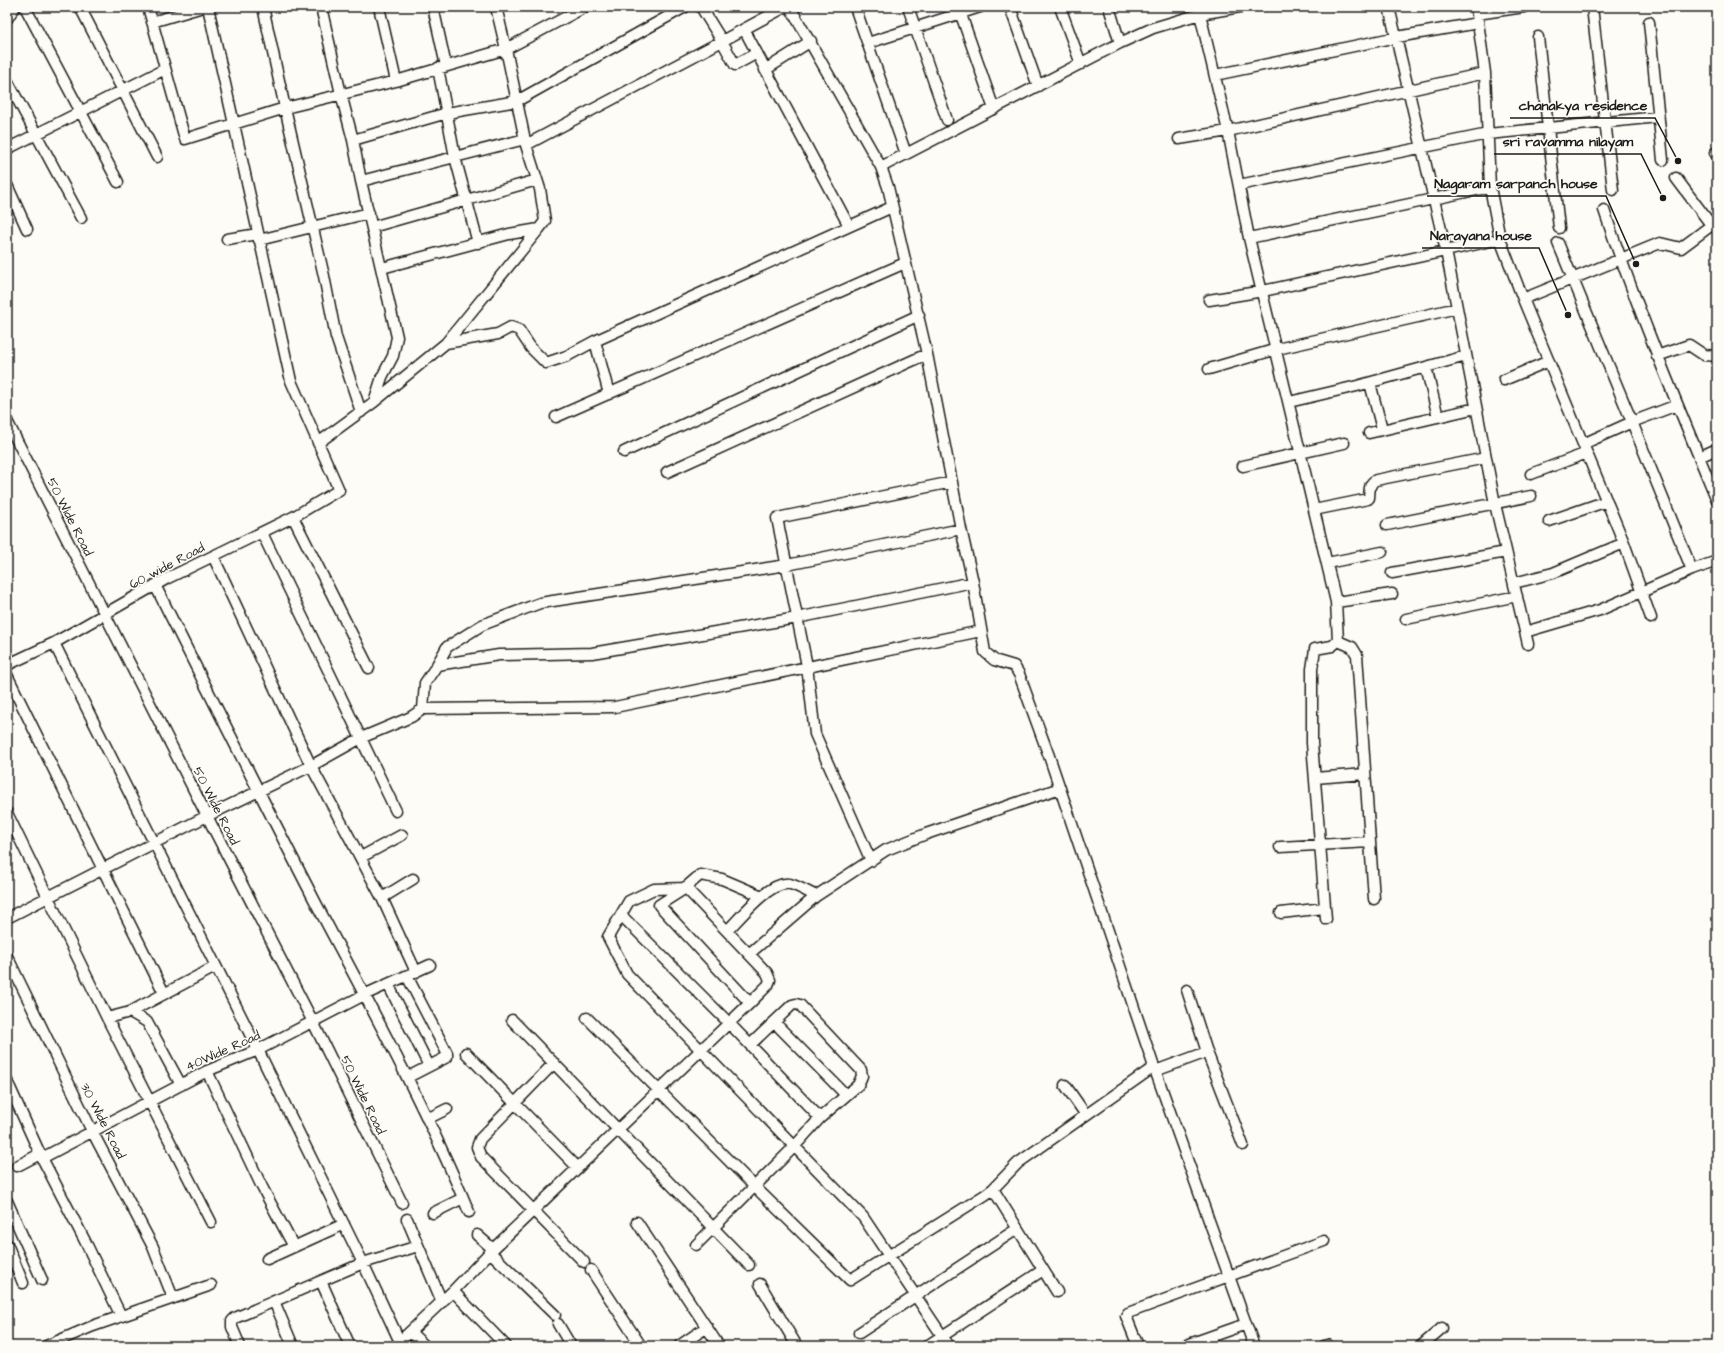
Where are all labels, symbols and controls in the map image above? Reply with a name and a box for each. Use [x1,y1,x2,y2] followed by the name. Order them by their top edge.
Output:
[1510,92,1655,118] callout: chanakya residence
[1519,96,1648,116] text: chanakya residence
[1494,128,1641,154] callout: sri ravamma nilayam
[1503,132,1634,152] text: sri ravamma nilayam
[1427,170,1606,196] callout: Nagaram sarpanch house
[1434,174,1598,195] text: Nagaram sarpanch house
[1422,222,1539,248] callout: Narayana house
[1430,226,1532,246] text: Narayana house
[43,475,98,559] street label: 50 Wide Road
[126,538,208,593] street label: 60 wide Road
[189,764,244,848] street label: 50 Wide Road
[183,1026,264,1075] street label: 40Wide Road
[336,1053,390,1138] street label: 50 Wide Road
[76,1080,130,1162] street label: 30 Wide Road

